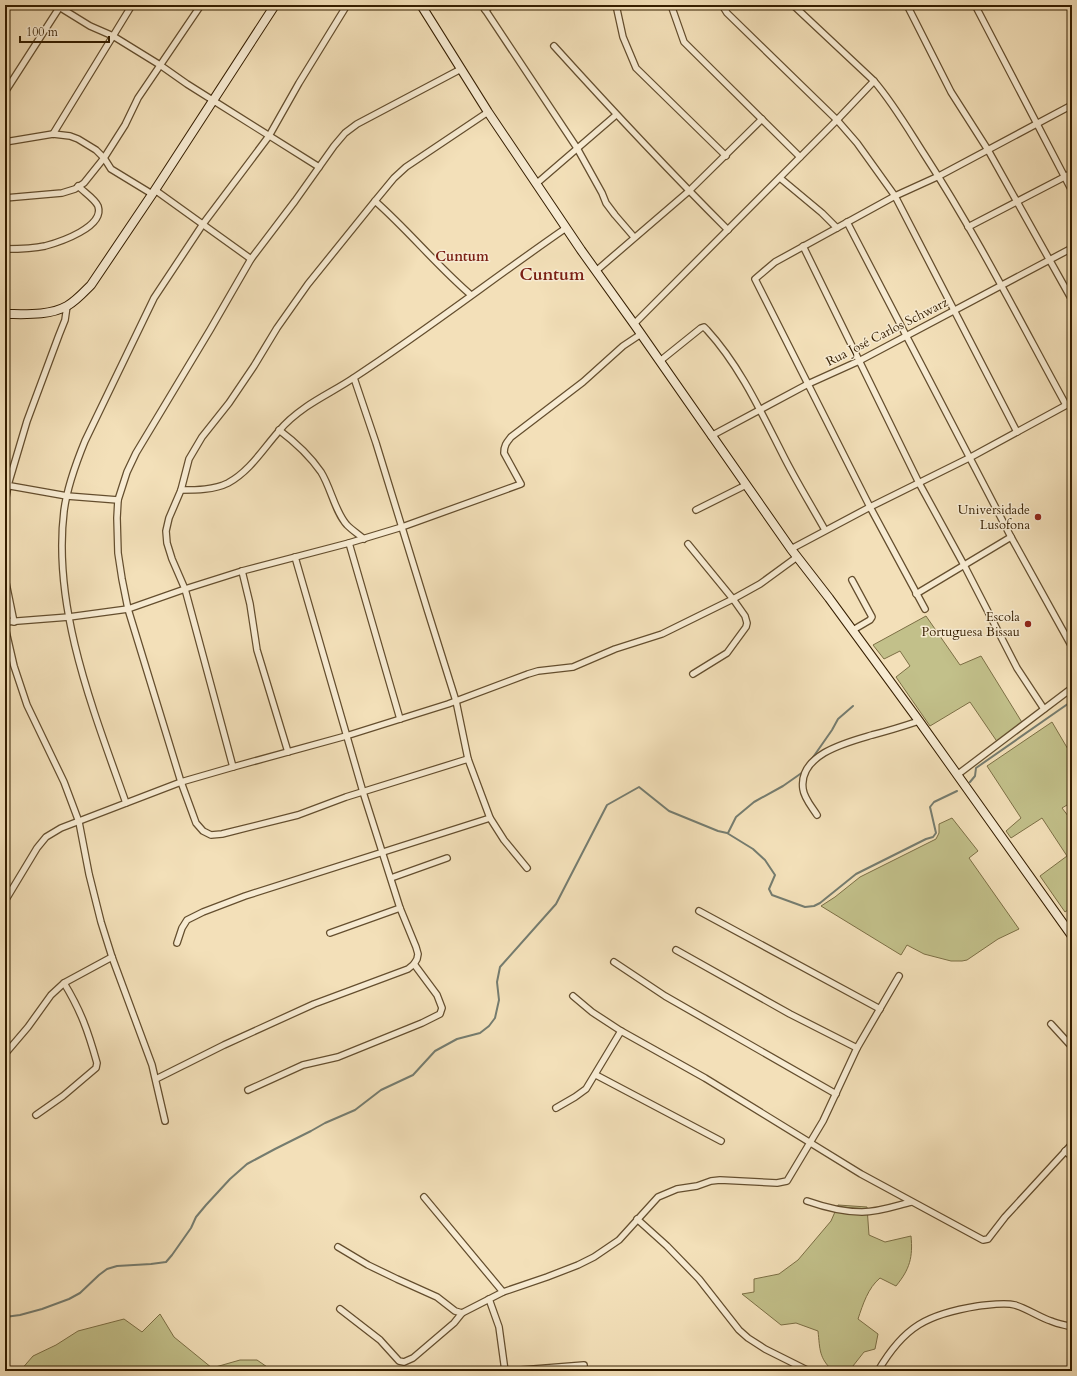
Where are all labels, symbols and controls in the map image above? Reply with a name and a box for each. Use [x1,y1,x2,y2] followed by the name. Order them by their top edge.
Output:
[20,18,109,44] scale bar
[26,24,59,40] text: 100 m
[435,247,489,266] district label: Cuntum
[519,263,585,286] district label: Cuntum
[823,293,951,371] street label: Rua José Carlos Schwarz
[958,501,1030,534] place label: Universidade Lusofona
[1033,512,1043,522] marker: Universidade Lusofona
[922,608,1020,641] place label: Escola Portuguesa Bissau
[1023,619,1033,629] marker: Escola Portuguesa Bissau

